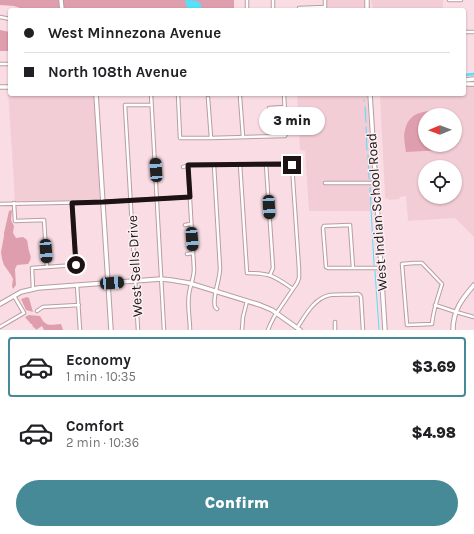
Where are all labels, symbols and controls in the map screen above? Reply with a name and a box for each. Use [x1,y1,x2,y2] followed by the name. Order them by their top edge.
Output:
[48,24,221,42] text: West Minnezona Avenue
[48,63,187,81] text: North 108th Avenue
[259,107,325,135] callout: 3 min
[418,108,462,152] north arrow
[418,108,462,204] map controls
[273,113,311,128] text: 3 min
[363,132,391,292] street label: West Indian School Road
[283,156,301,174] route end
[149,158,163,182] car
[418,160,462,204] button: locate
[262,195,276,219] car
[124,215,146,317] street label: West Sells Drive
[185,227,199,251] car
[39,239,53,263] car
[67,256,85,274] route start
[100,276,124,290] car
[18,349,54,385] icon: car
[66,351,131,369] text: Economy
[412,358,456,376] text: $3.69
[66,369,136,384] text: 1 min · 10:35
[18,415,54,451] icon: car
[66,417,124,435] text: Comfort
[412,424,456,442] text: $4.98
[66,435,139,450] text: 2 min · 10:36
[16,480,458,526] button: Confirm

